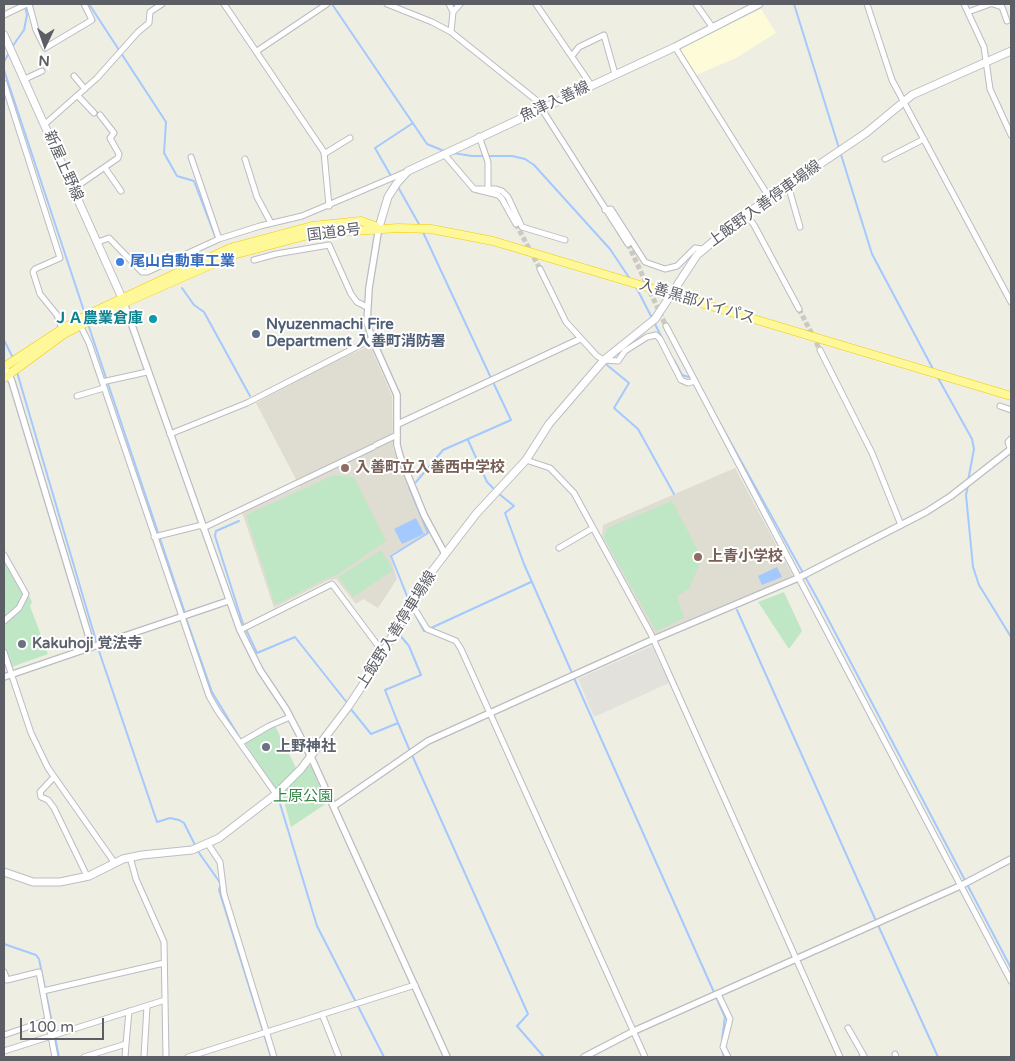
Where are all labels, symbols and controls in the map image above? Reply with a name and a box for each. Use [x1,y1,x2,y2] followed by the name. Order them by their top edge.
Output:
[20,20,70,70] north arrow
[38,52,50,69] text: N
[517,78,593,126] street label: 魚津入善線
[40,128,86,204] street label: 新屋上野線
[705,157,825,251] street label: 上飯野入善停車場線
[306,221,362,245] street label: 国道8号
[130,253,235,271] place label: 尾山自動車工業
[114,256,126,268] marker: 尾山自動車工業
[637,276,757,328] street label: 入善黒部バイパス
[53,310,143,328] place label: ＪＡ農業倉庫
[147,313,159,325] marker: ＪＡ農業倉庫
[266,316,446,351] place label: Nyuzenmachi Fire Department 入善町消防署
[250,328,262,340] marker: Nyuzenmachi Fire Department 入善町消防署
[355,459,505,477] place label: 入善町立入善西中学校
[339,462,351,474] marker: 入善町立入善西中学校
[708,548,783,566] place label: 上青小学校
[692,551,704,563] marker: 上青小学校
[354,568,440,692] street label: 上飯野入善停車場線
[32,635,142,653] place label: Kakuhoji 覚法寺
[16,638,28,650] marker: Kakuhoji 覚法寺
[276,738,336,756] place label: 上野神社
[260,741,272,753] marker: 上野神社
[273,788,333,806] park label: 上原公園
[22,1008,106,1040] scale bar
[28,1018,74,1036] text: 100 m

